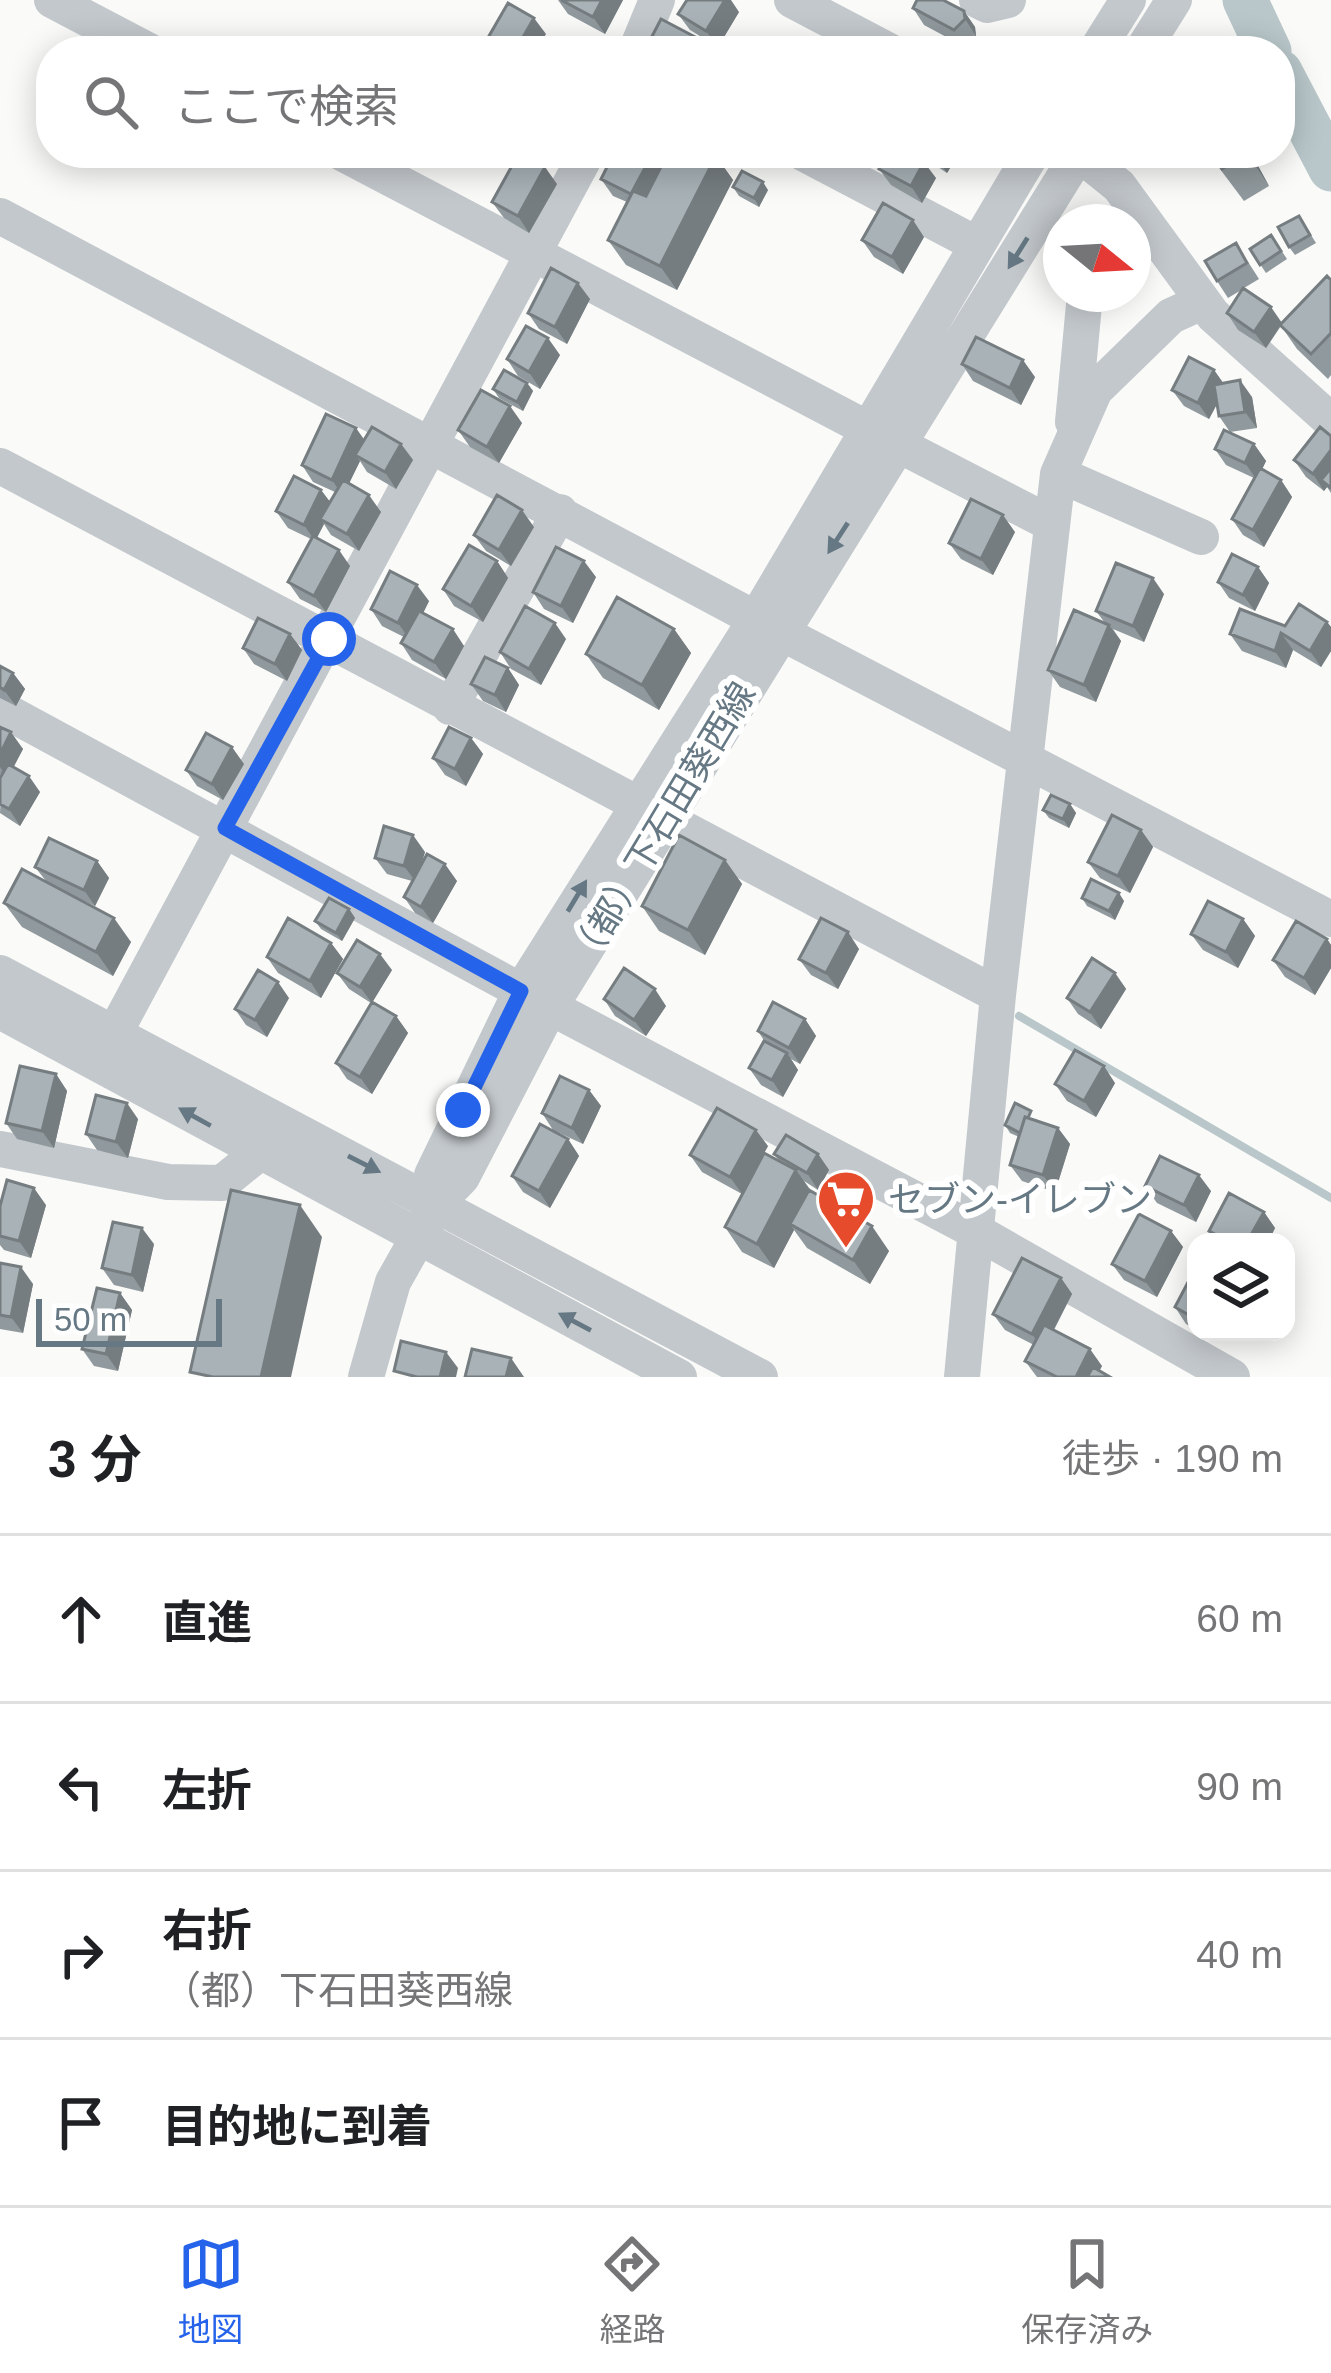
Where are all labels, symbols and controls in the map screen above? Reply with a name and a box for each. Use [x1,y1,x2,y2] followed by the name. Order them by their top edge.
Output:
[36,36,1295,168] search box
[78,69,144,135] icon: search
[174,81,399,132] text: ここで検索
[1043,204,1151,312] north arrow
[1008,236,1029,270] one-way arrow
[828,521,850,554] one-way arrow
[302,612,356,666] route start
[561,675,763,974] street label: （都）下石田葵西線
[566,879,587,913] one-way arrow
[436,1083,490,1137] route end
[178,1108,211,1129] one-way arrow
[347,1153,381,1174] one-way arrow
[815,1168,877,1250] supermarket icon: セブン-イレブン
[888,1179,1152,1220] place label: セブン-イレブン
[1187,1233,1295,1341] map controls
[1187,1233,1295,1341] button: layers
[36,1293,222,1346] scale bar
[54,1301,127,1338] text: 50 m
[558,1312,593,1333] one-way arrow
[48,1431,142,1488] text: 3 分
[1062,1437,1283,1480] text: 徒歩 · 190 m
[48,1586,114,1652] icon: ahead
[162,1597,252,1648] text: 直進
[1196,1597,1283,1640] text: 60 m
[48,1754,114,1820] icon: left
[162,1765,252,1816] text: 左折
[1196,1765,1283,1808] text: 90 m
[162,1905,252,1956] text: 右折
[48,1922,114,1988] icon: right
[1196,1933,1283,1976] text: 40 m
[162,1969,513,2012] text: （都）下石田葵西線
[48,2090,114,2156] icon: arrive
[162,2101,432,2152] text: 目的地に到着
[178,2231,244,2351] tab: 地図
[599,2231,665,2351] tab: 経路
[1021,2231,1153,2351] tab: 保存済み

